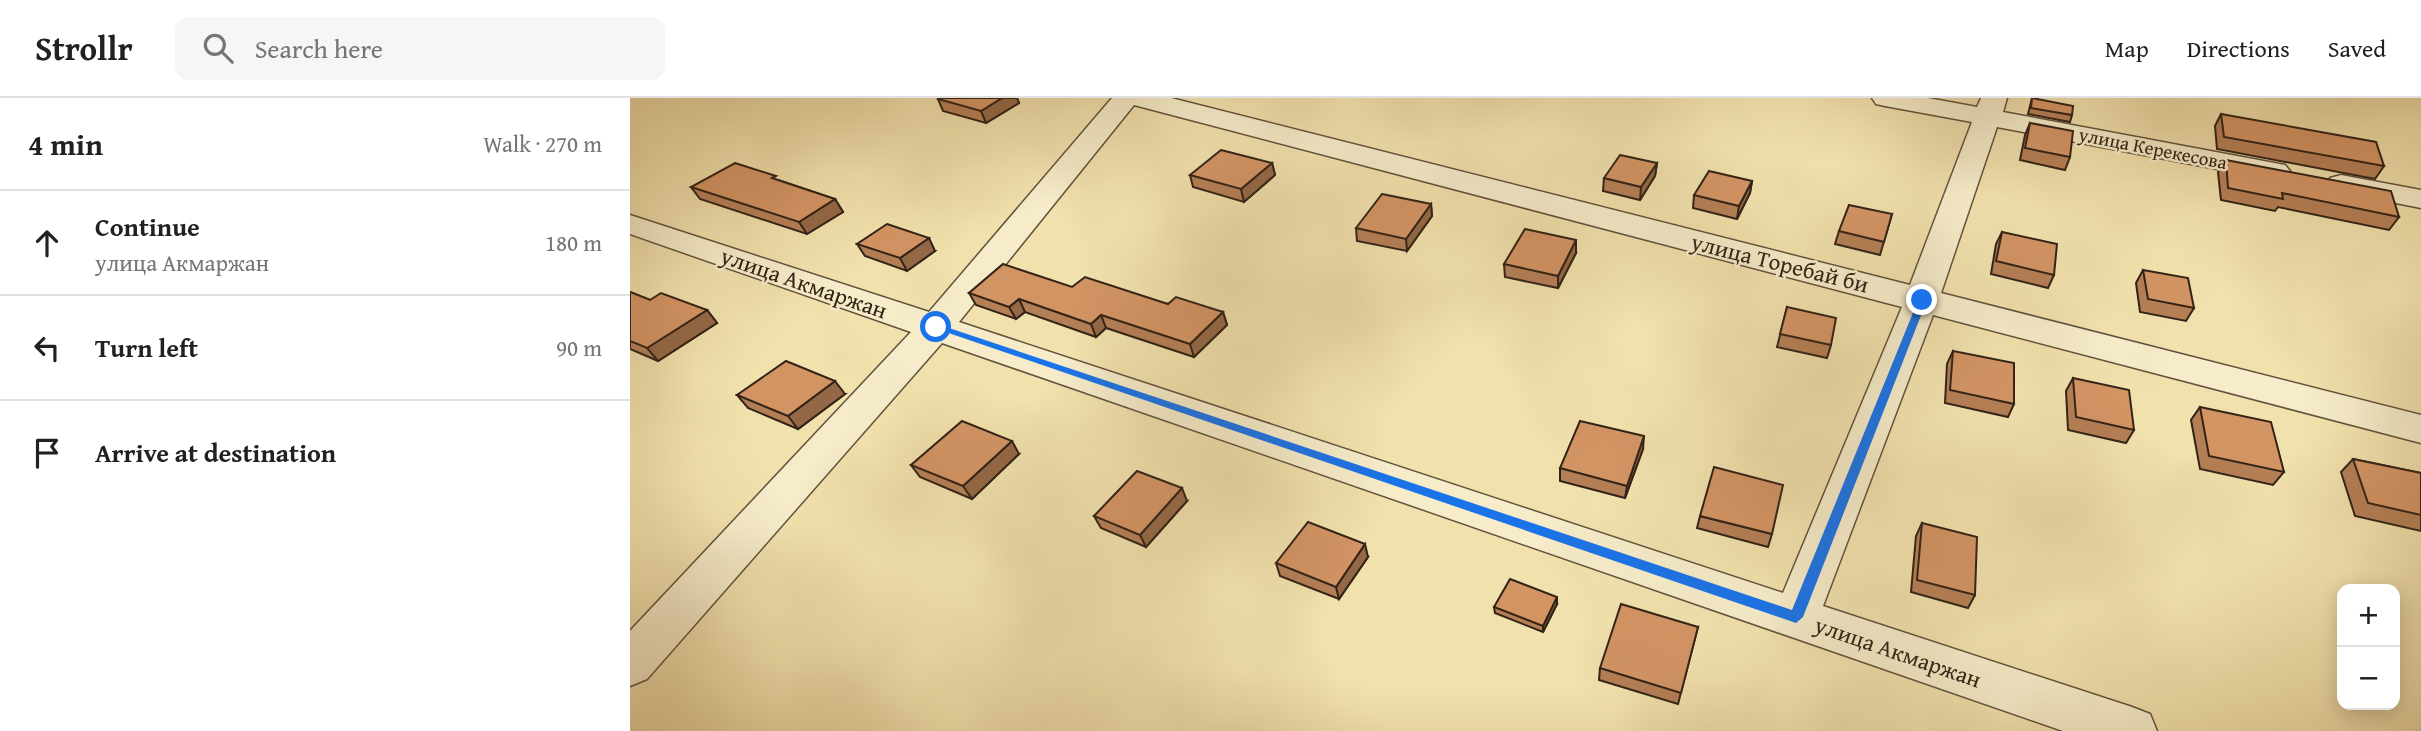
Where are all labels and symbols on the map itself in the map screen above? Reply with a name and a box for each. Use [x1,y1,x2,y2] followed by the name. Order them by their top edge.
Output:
[2075,120,2230,176] street label: улица Керекесова
[1687,224,1873,301] street label: улица Торебай би
[716,238,892,326] street label: улица Акмаржан
[1906,284,1937,315] route end
[920,311,951,342] route start
[1810,607,1986,695] street label: улица Акмаржан

